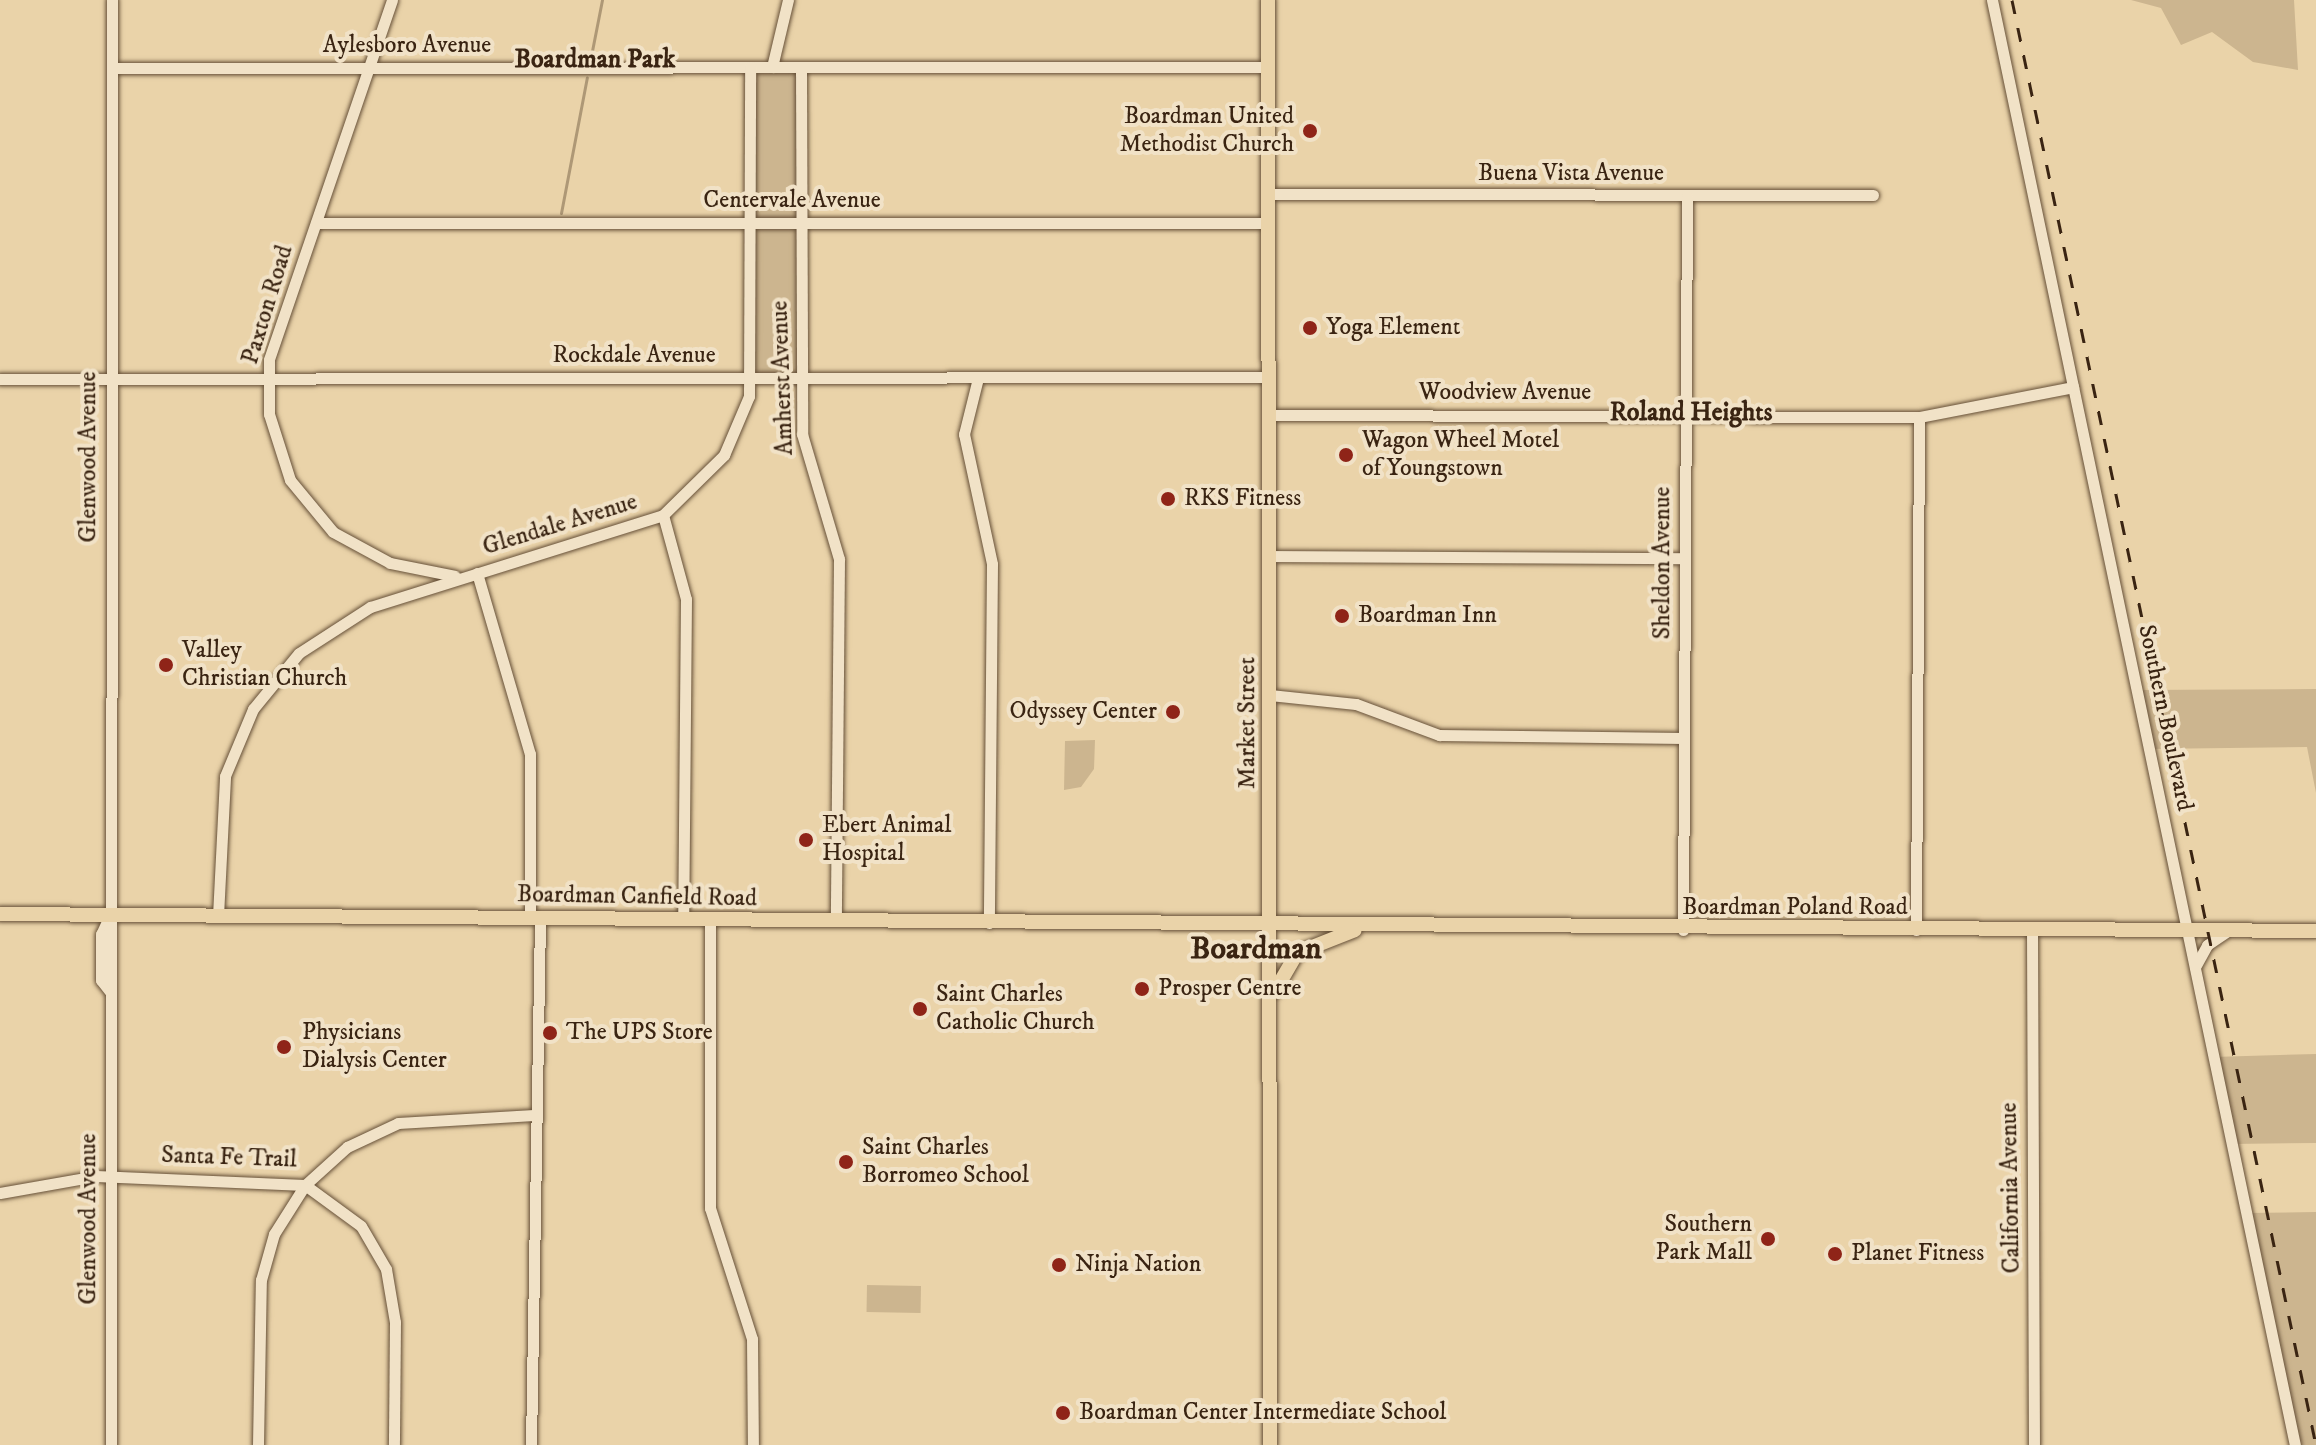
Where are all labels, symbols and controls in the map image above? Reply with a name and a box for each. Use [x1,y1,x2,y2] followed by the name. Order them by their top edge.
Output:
[323,32,491,60] street label: Aylesboro Avenue
[514,44,676,76] district label: Boardman Park
[1120,103,1294,159] place label: Boardman United Methodist Church
[1301,122,1319,140] marker: Boardman United Methodist Church
[1478,160,1664,188] street label: Buena Vista Avenue
[703,187,881,215] street label: Centervale Avenue
[236,242,300,368] street label: Paxton Road
[766,300,800,456] street label: Amherst Avenue
[1326,314,1460,342] place label: Yoga Element
[1301,319,1319,337] marker: Yoga Element
[552,342,716,370] street label: Rockdale Avenue
[75,371,103,543] street label: Glenwood Avenue
[1419,379,1591,407] street label: Woodview Avenue
[1610,397,1772,429] district label: Roland Heights
[1362,427,1559,483] place label: Wagon Wheel Motel of Youngstown
[1337,446,1355,464] marker: Wagon Wheel Motel of Youngstown
[1184,485,1301,513] place label: RKS Fitness
[1649,487,1677,639] street label: Sheldon Avenue
[479,488,641,562] street label: Glendale Avenue
[1159,490,1177,508] marker: RKS Fitness
[1358,602,1497,630] place label: Boardman Inn
[1333,607,1351,625] marker: Boardman Inn
[2131,622,2199,814] street label: Southern Boulevard
[182,637,347,693] place label: Valley Christian Church
[157,656,175,674] marker: Valley Christian Church
[1234,657,1262,789] street label: Market Street
[1009,698,1157,726] place label: Odyssey Center
[1164,703,1182,721] marker: Odyssey Center
[822,812,951,868] place label: Ebert Animal Hospital
[797,831,815,849] marker: Ebert Animal Hospital
[517,881,757,913] street label: Boardman Canfield Road
[1682,894,1908,922] street label: Boardman Poland Road
[1190,930,1322,968] district label: Boardman
[1158,975,1301,1003] place label: Prosper Centre
[1133,980,1151,998] marker: Prosper Centre
[936,981,1095,1037] place label: Saint Charles Catholic Church
[911,1000,929,1018] marker: Saint Charles Catholic Church
[302,1019,447,1075] place label: Physicians Dialysis Center
[566,1019,713,1047] place label: The UPS Store
[541,1024,559,1042] marker: The UPS Store
[273,1036,295,1058] marker: Physicians Dialysis Center
[1995,1102,2027,1274] street label: California Avenue
[75,1133,103,1305] street label: Glenwood Avenue
[862,1134,1029,1190] place label: Saint Charles Borromeo School
[161,1141,297,1175] street label: Santa Fe Trail
[837,1153,855,1171] marker: Saint Charles Borromeo School
[1655,1211,1752,1267] place label: Southern Park Mall
[1759,1230,1777,1248] marker: Southern Park Mall
[1851,1240,1984,1268] place label: Planet Fitness
[1826,1245,1844,1263] marker: Planet Fitness
[1075,1251,1201,1279] place label: Ninja Nation
[1050,1256,1068,1274] marker: Ninja Nation
[1079,1399,1447,1427] place label: Boardman Center Intermediate School
[1054,1404,1072,1422] marker: Boardman Center Intermediate School

